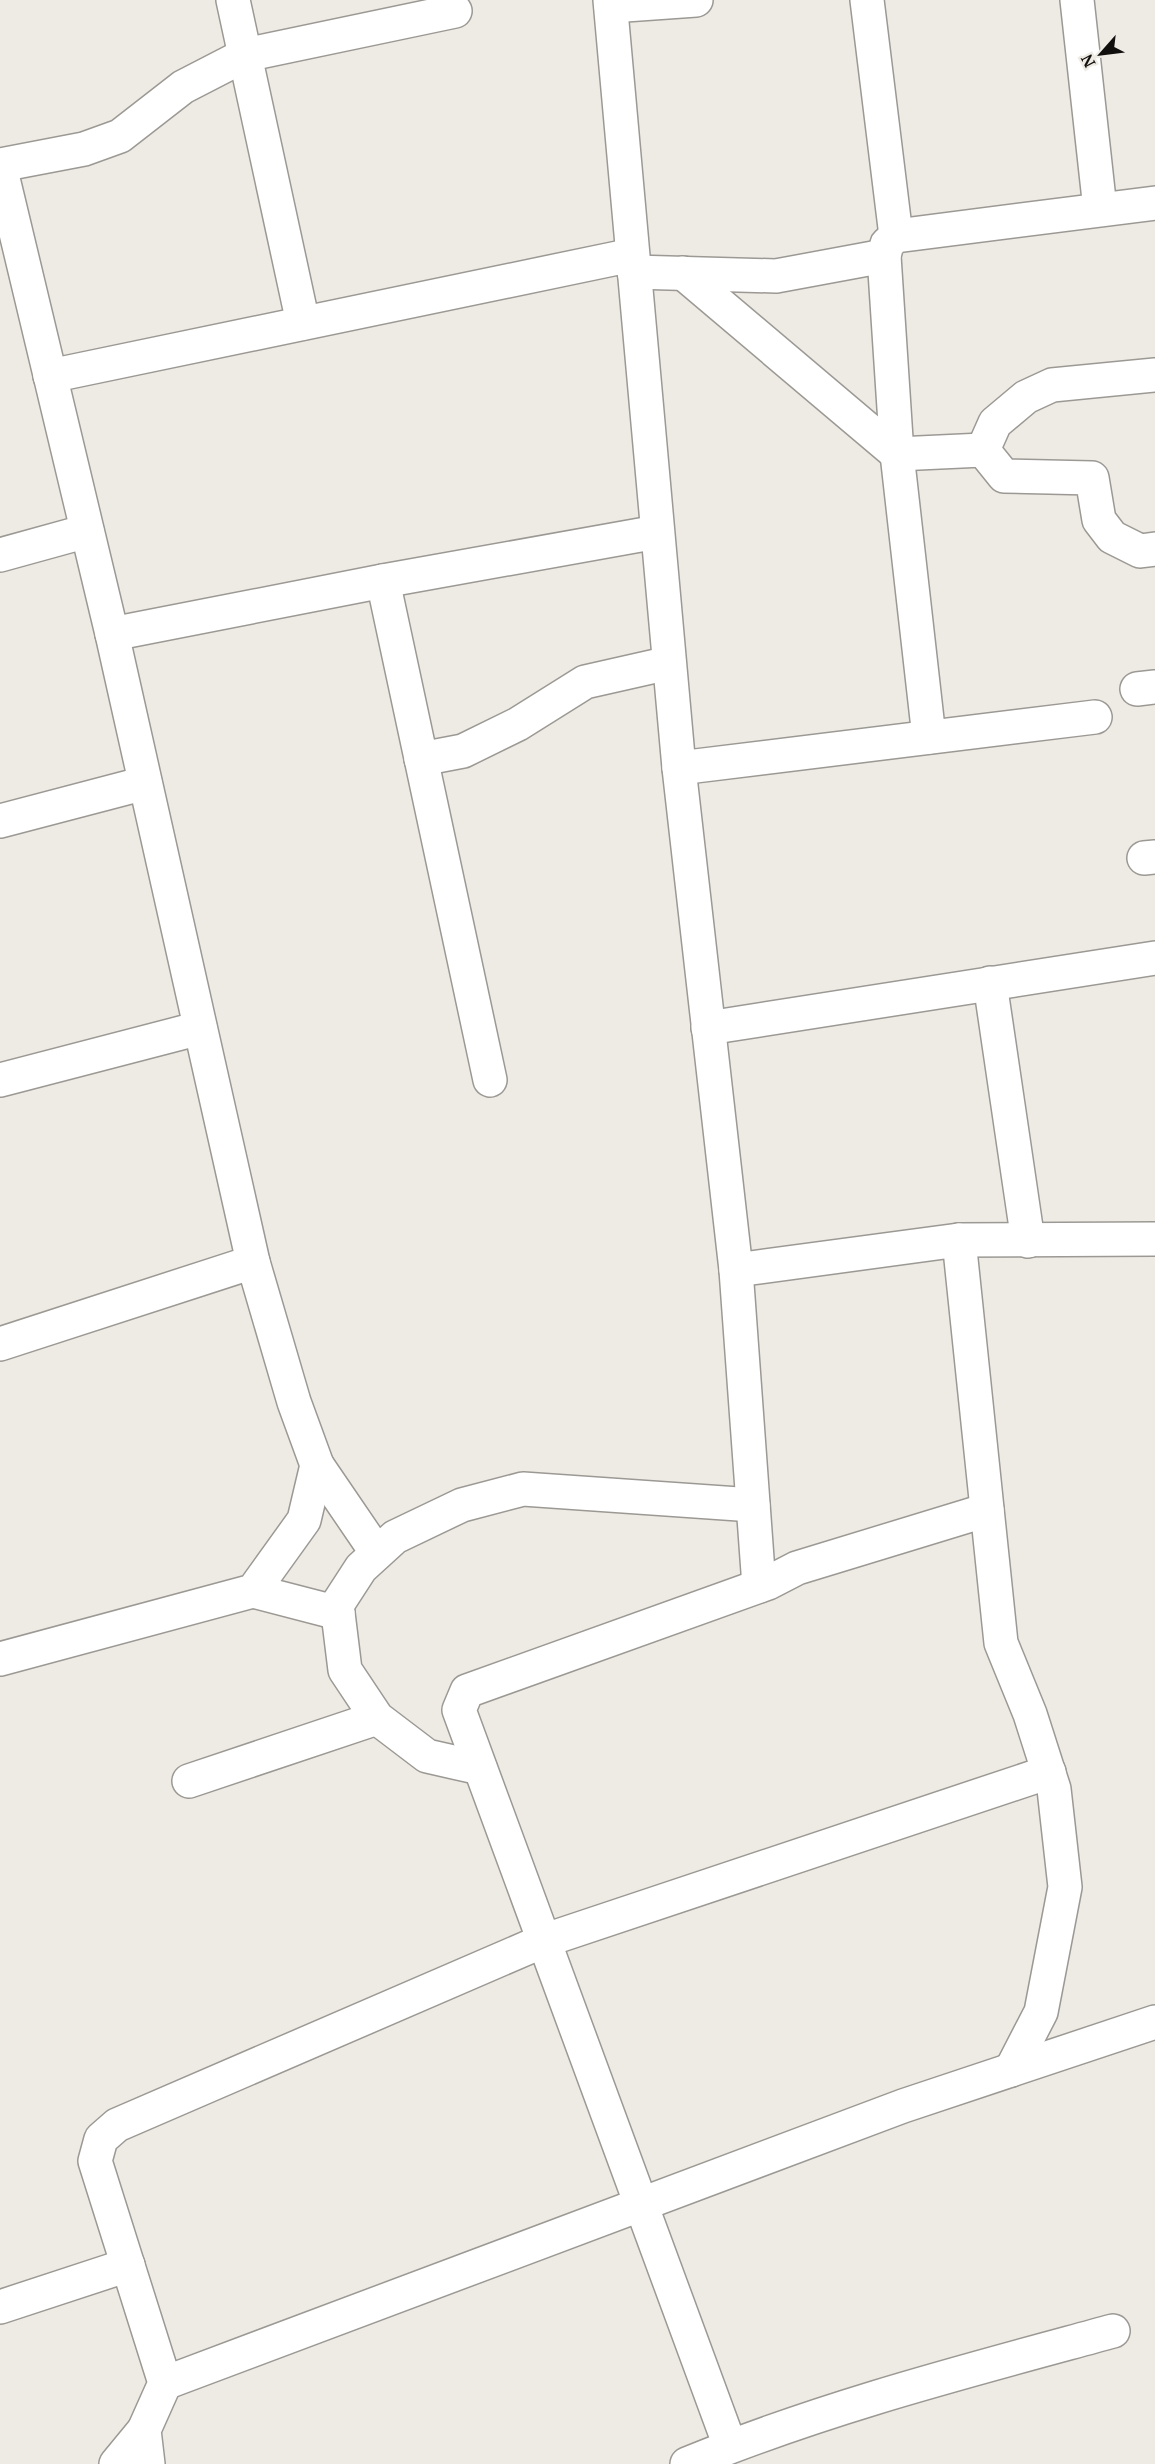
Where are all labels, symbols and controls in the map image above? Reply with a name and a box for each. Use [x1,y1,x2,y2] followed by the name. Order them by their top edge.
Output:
[1071,24,1131,84] north arrow
[1075,51,1100,72] text: N

